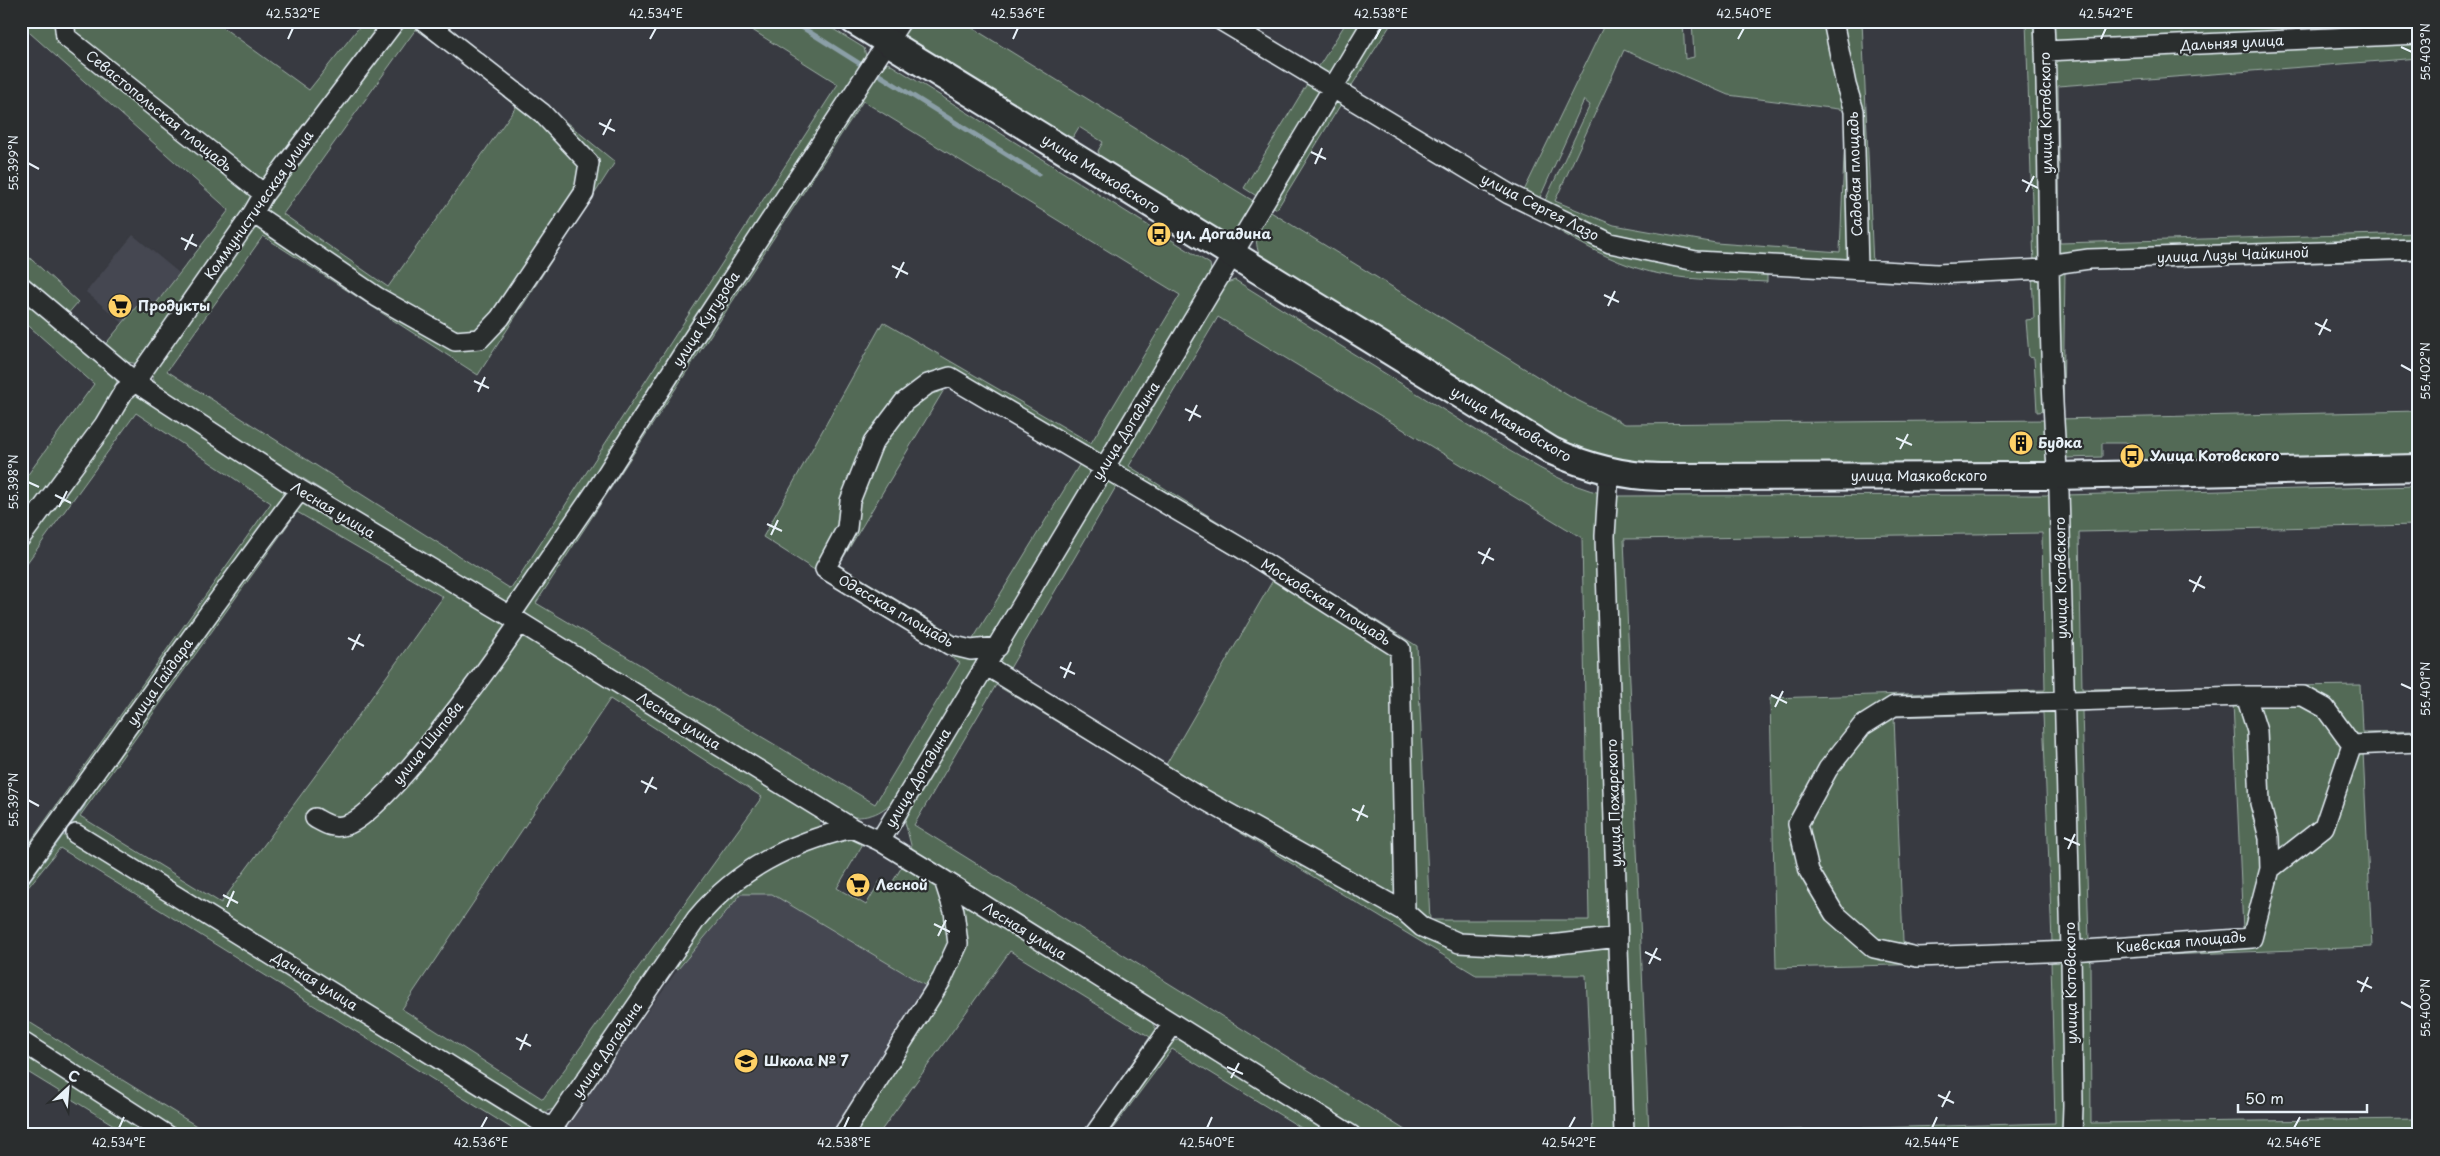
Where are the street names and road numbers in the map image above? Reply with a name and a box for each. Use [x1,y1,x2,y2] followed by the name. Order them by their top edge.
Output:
[2179,29,2284,56] street label: Дальняя улица
[81,45,237,176] street label: Севастопольская площадь
[2034,52,2057,174] street label: улица Котовского
[1842,111,1867,237] street label: Садовая площадь
[199,126,318,284] street label: Коммунистическая улица
[1038,129,1165,219] street label: улица Маяковского
[1477,168,1603,246] street label: улица Сергея Лазо
[2156,241,2310,268] street label: улица Лизы Чайкиной
[667,267,744,371] street label: улица Кутузова
[1087,377,1164,484] street label: улица Догадина
[1447,380,1576,467] street label: улица Маяковского
[1851,465,1987,486] street label: улица Маяковского
[287,476,380,543] street label: Лесная улица
[2049,517,2072,639] street label: улица Котовского
[1257,553,1395,650] street label: Московская площадь
[835,569,958,652] street label: Одесская площадь
[122,633,198,730] street label: улица Гайдара
[633,686,725,755] street label: Лесная улица
[387,696,468,789] street label: улица Шипова
[880,724,956,831] street label: улица Догадина
[1601,738,1626,868] street label: улица Пожарского
[979,896,1071,965] street label: Лесная улица
[2059,922,2082,1044] street label: улица Котовского
[2115,925,2247,958] street label: Киевская площадь
[267,945,362,1015] street label: Дачная улица
[566,997,647,1102] street label: улица Догадина

